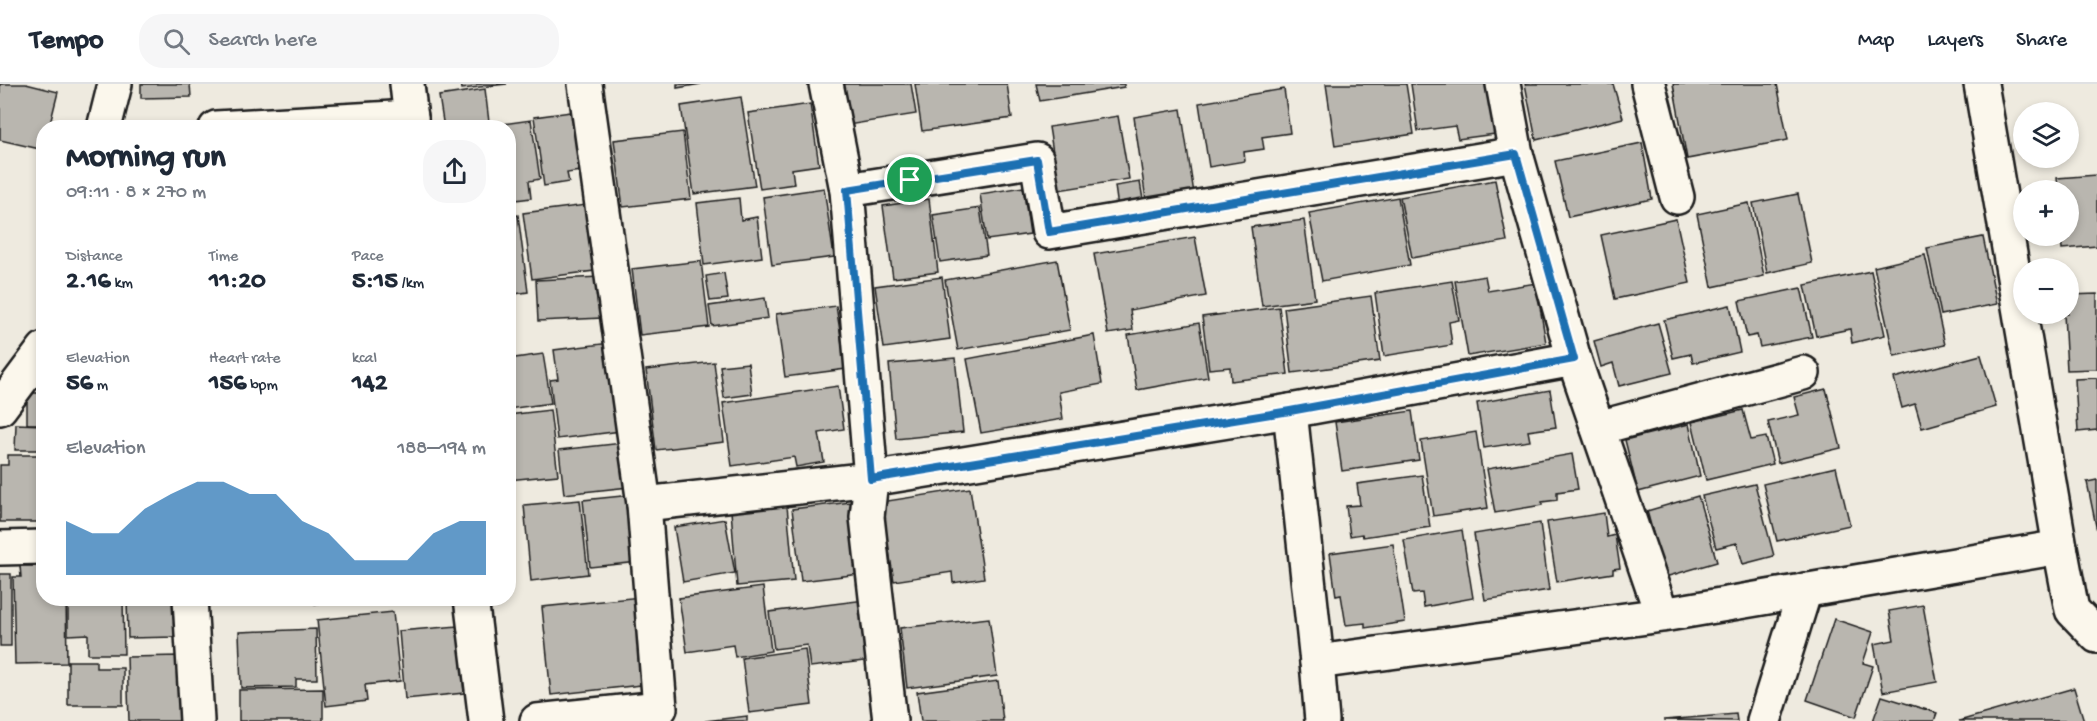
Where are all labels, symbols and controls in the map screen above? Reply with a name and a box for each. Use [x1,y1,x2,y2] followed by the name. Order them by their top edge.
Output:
[139,14,559,68] search box
[30,25,103,58] text: Tempo
[160,25,193,58] icon: search
[208,28,317,54] text: Search here
[1858,29,1894,54] text: Map
[1927,29,1983,54] text: Layers
[2016,29,2067,54] text: Share
[2013,102,2079,324] map controls
[2013,102,2079,168] button: layers
[66,140,226,178] text: Morning run
[423,140,486,203] button: share
[884,154,935,205] pin
[893,163,926,196] icon: arrive
[2013,180,2079,246] button: +
[66,182,206,205] text: 09:11 · 8 × 270 m
[66,248,123,267] text: Distance
[209,248,238,267] text: Time
[352,248,383,267] text: Pace
[2013,258,2079,324] button: −
[66,267,111,298] text: 2.16
[209,267,266,298] text: 11:20
[352,267,398,298] text: 5:15
[111,275,133,294] text: km
[398,275,424,294] text: /km
[66,350,130,369] text: Elevation
[209,350,281,369] text: Heart rate
[352,350,377,369] text: kcal
[66,369,93,400] text: 56
[209,369,246,400] text: 156
[352,369,388,400] text: 142
[93,377,108,396] text: m
[246,377,278,396] text: bpm
[66,438,146,461] text: Elevation
[397,438,486,461] text: 188–194 m

